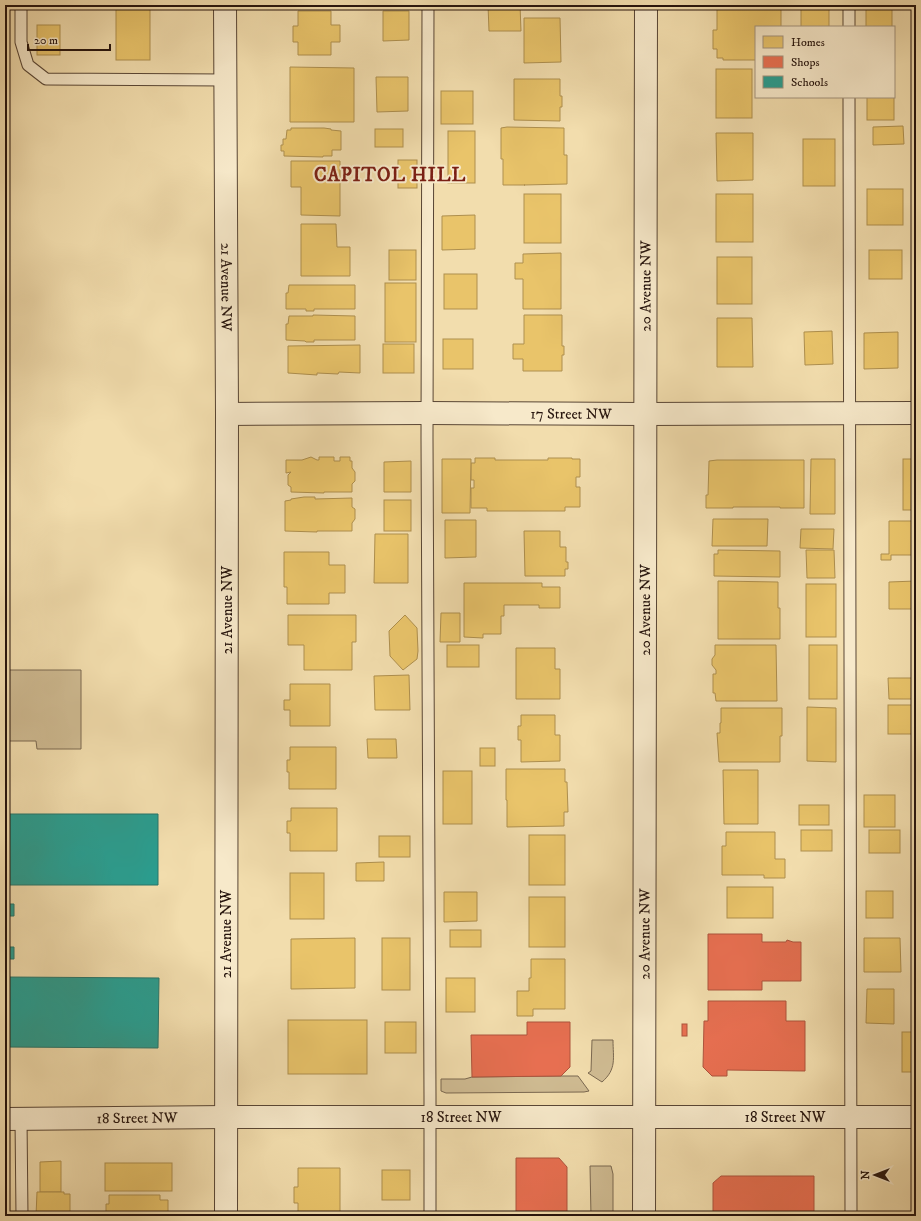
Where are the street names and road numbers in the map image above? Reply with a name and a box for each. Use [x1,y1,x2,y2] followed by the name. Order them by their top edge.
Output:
[636,240,656,332] street label: 20 Avenue NW
[216,243,236,332] street label: 21 Avenue NW
[530,404,612,424] street label: 17 Street NW
[636,564,655,656] street label: 20 Avenue NW
[218,565,237,654] street label: 21 Avenue NW
[635,888,655,980] street label: 20 Avenue NW
[217,889,236,978] street label: 21 Avenue NW
[96,1108,178,1128] street label: 18 Street NW
[420,1108,502,1127] street label: 18 Street NW
[744,1108,826,1127] street label: 18 Street NW

